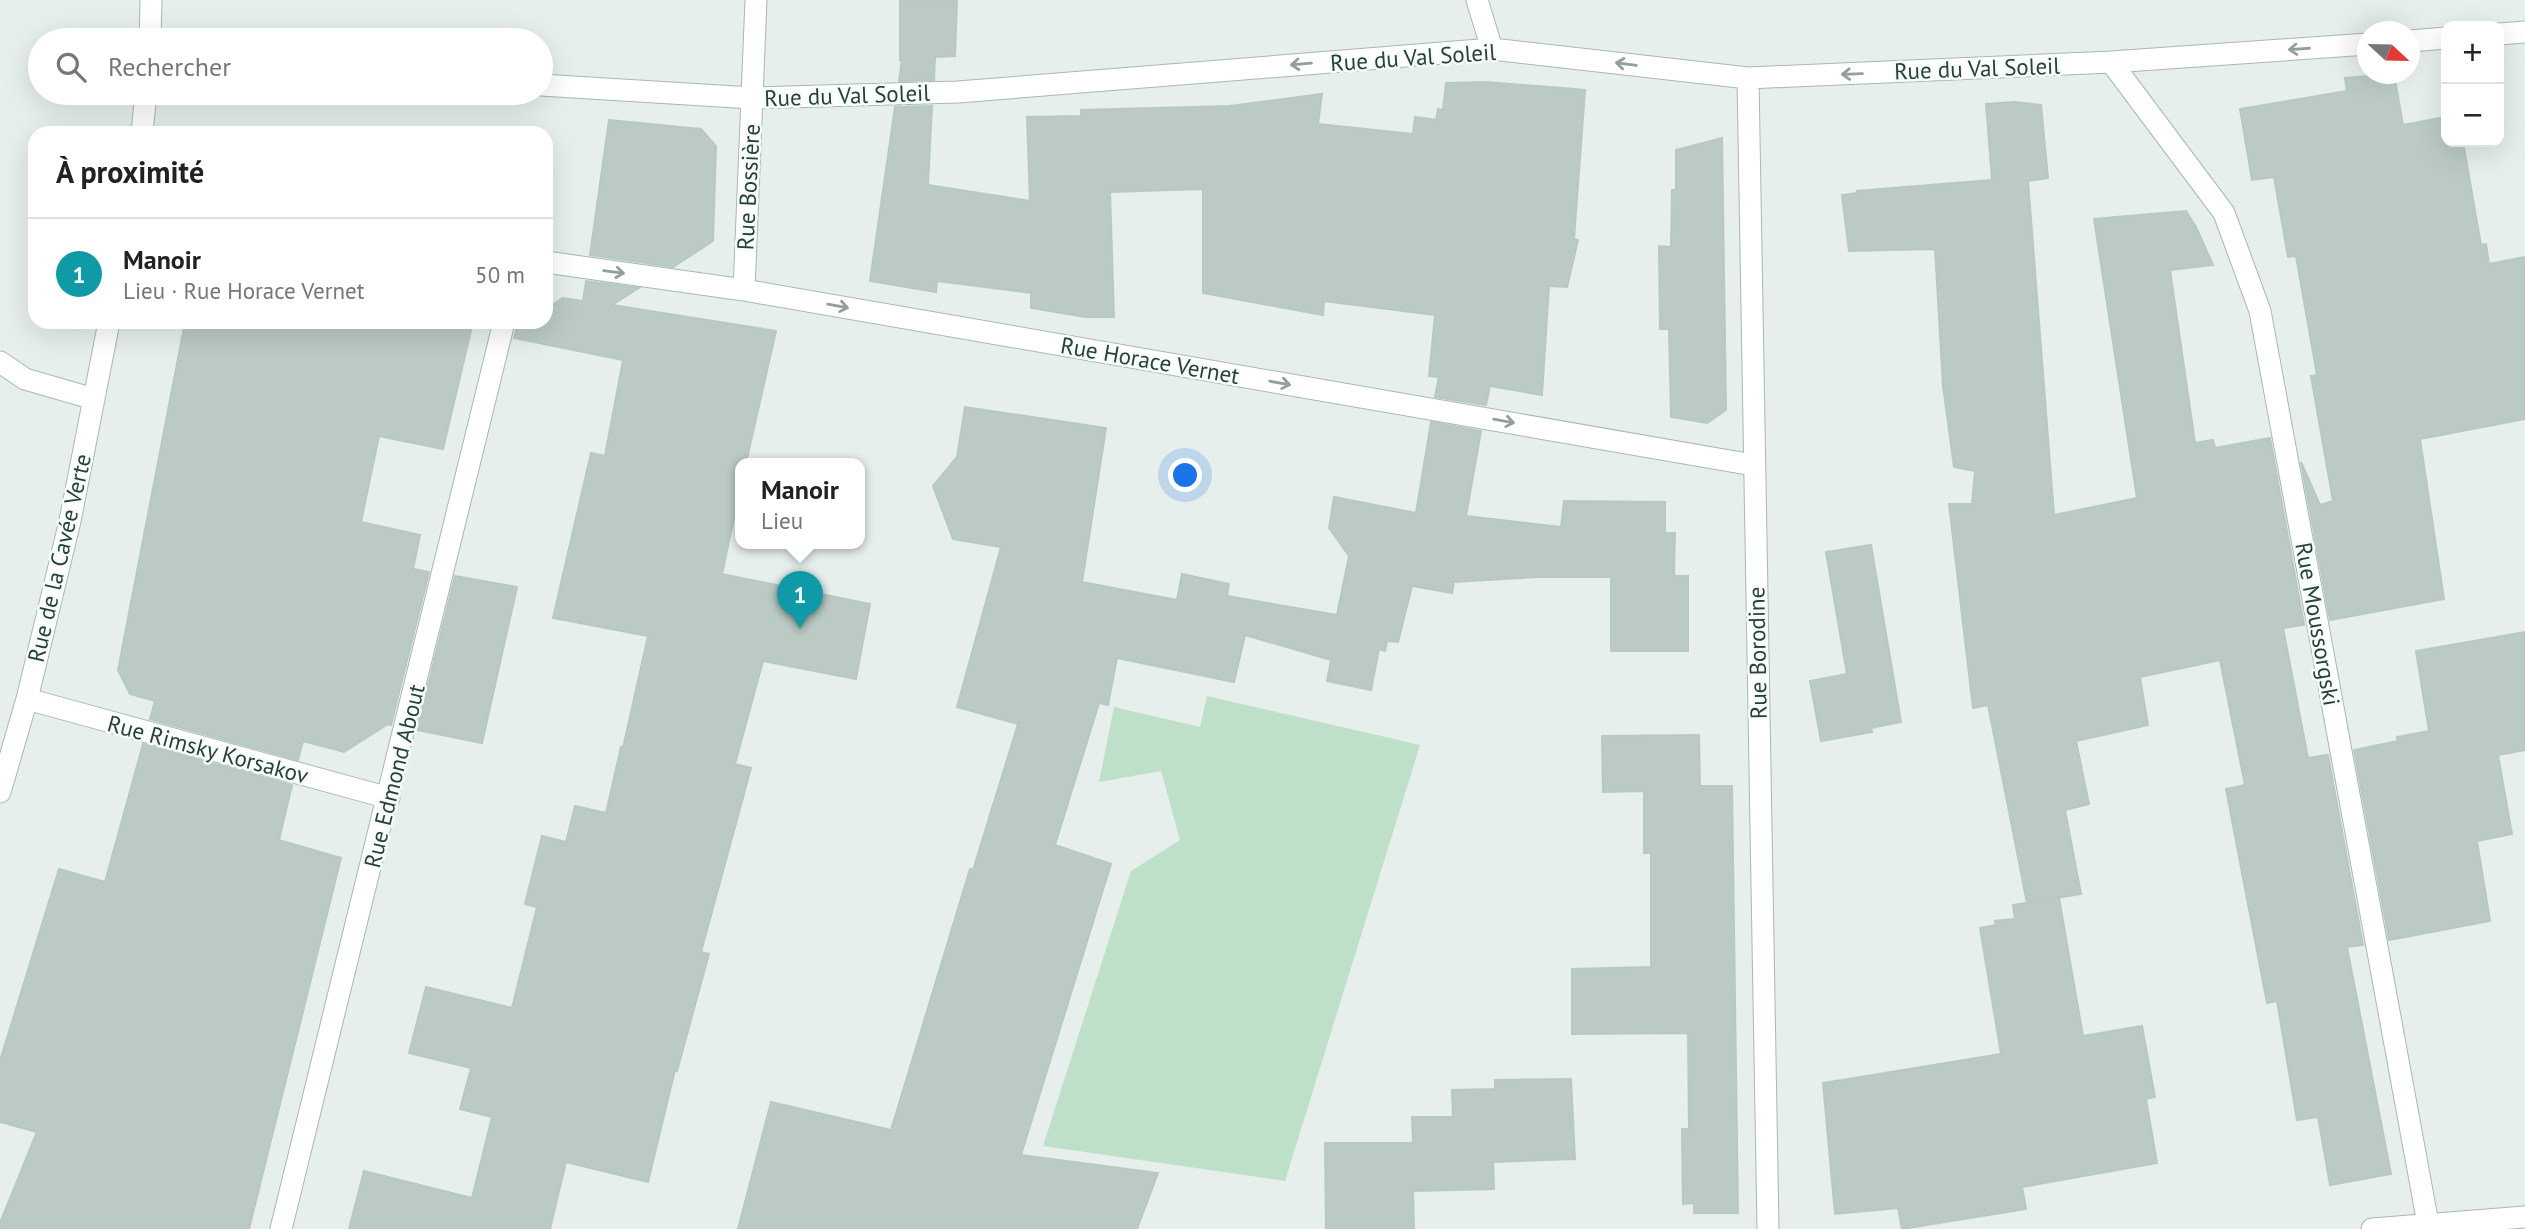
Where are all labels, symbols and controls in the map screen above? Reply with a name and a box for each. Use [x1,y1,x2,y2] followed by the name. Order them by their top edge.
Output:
[2357,21,2420,84] north arrow
[2441,21,2504,147] map controls
[2441,21,2504,84] button: +
[28,28,553,105] search box
[1329,37,1497,77] street label: Rue du Val Soleil
[2289,43,2311,56] one-way arrow
[52,48,90,86] icon: search
[108,50,231,83] text: Rechercher
[1894,51,2061,85] street label: Rue du Val Soleil
[1615,57,1637,70] one-way arrow
[1291,58,1313,71] one-way arrow
[1841,67,1864,80] one-way arrow
[764,78,931,112] street label: Rue du Val Soleil
[2441,84,2504,147] button: −
[730,123,766,251] street label: Rue Bossière
[56,152,204,191] text: À proximité
[123,243,201,276] text: Manoir
[72,260,86,289] text: 1
[475,260,525,289] text: 50 m
[602,265,624,278] one-way arrow
[123,276,365,305] text: Lieu · Rue Horace Vernet
[827,300,849,313] one-way arrow
[1058,330,1242,390] street label: Rue Horace Vernet
[1268,376,1291,390] one-way arrow
[1492,415,1515,429] one-way arrow
[21,451,97,665] street label: Rue de la Cavée Verte
[735,458,865,549] popup
[1168,458,1202,492] your location
[761,473,839,506] text: Manoir
[761,506,803,535] text: Lieu
[2289,540,2347,708] street label: Rue Moussorgski
[777,571,823,629] pin: 1
[1741,587,1773,719] street label: Rue Borodine
[357,681,431,871] street label: Rue Edmond About
[104,708,312,790] street label: Rue Rimsky Korsakov

